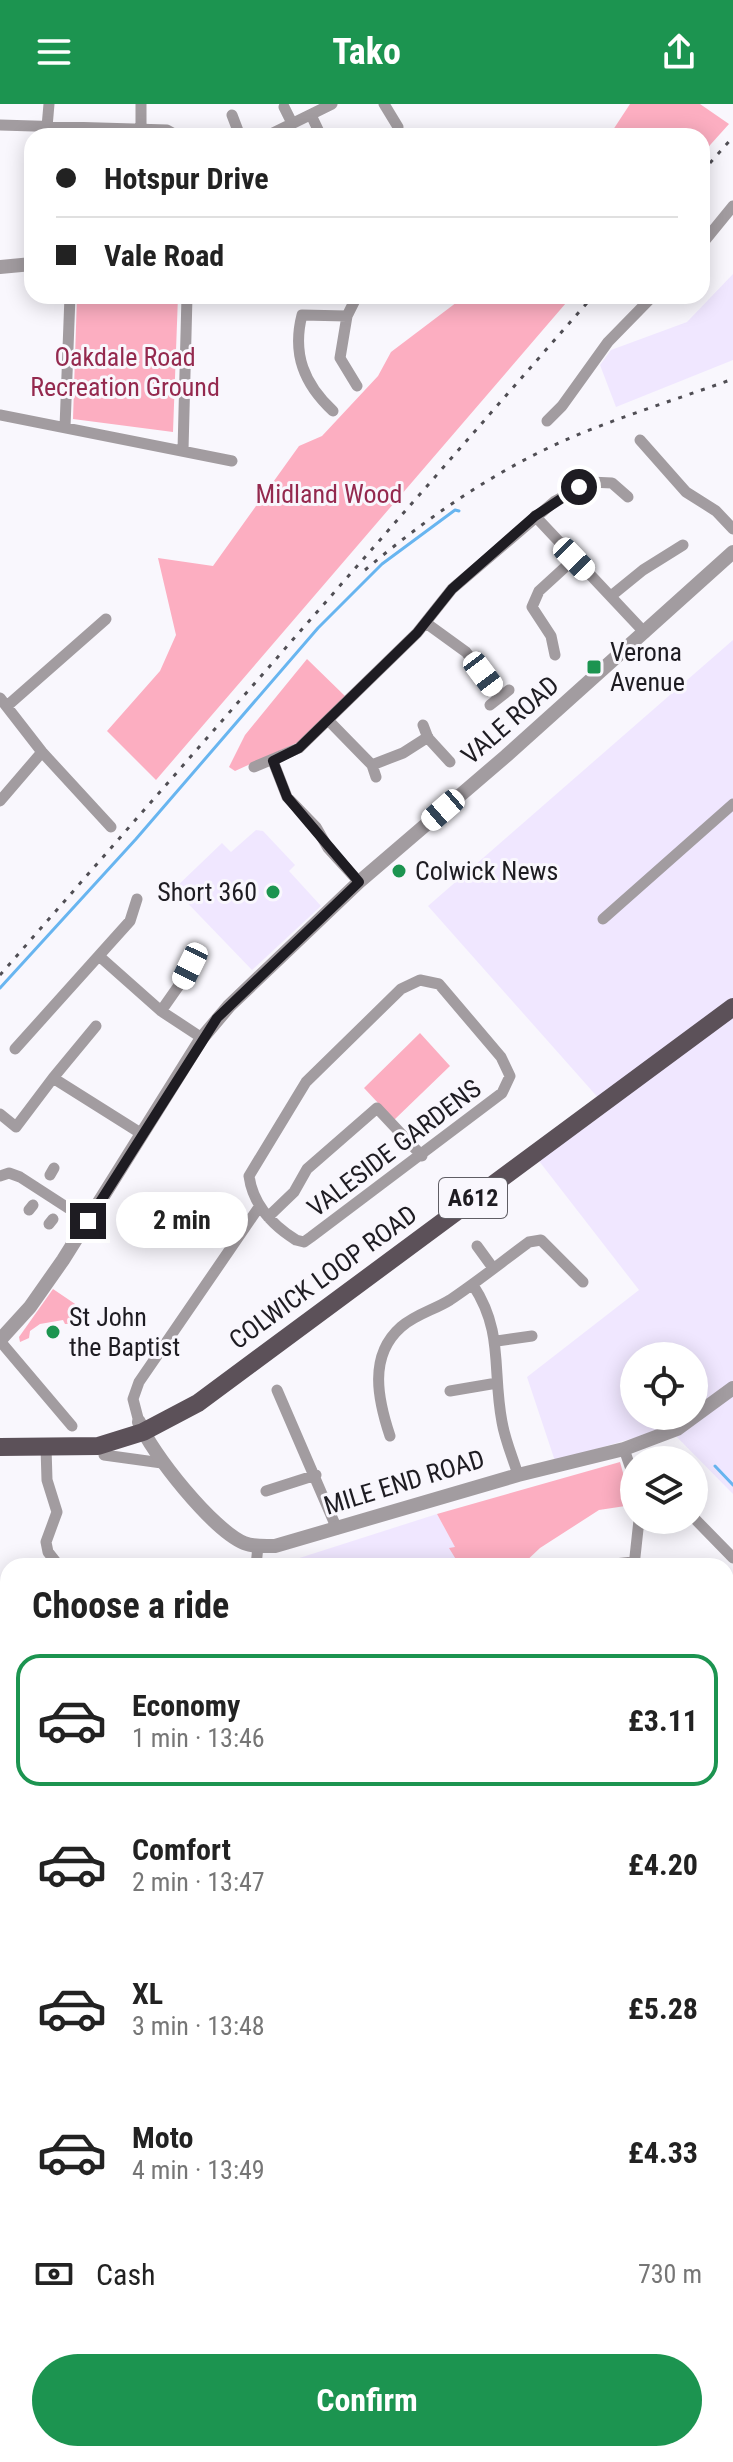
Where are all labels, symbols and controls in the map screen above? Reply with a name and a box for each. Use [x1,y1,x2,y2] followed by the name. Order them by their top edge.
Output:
[32,30,76,74] icon: menu
[657,30,701,74] icon: share
[332,31,401,73] text: Tako
[104,161,269,196] text: Hotspur Drive
[104,238,224,273] text: Vale Road
[30,342,220,402] park label: Oakdale Road Recreation Ground
[561,469,597,505] route start
[256,479,402,509] park label: Midland Wood
[549,533,599,585] car
[610,637,685,697] place label: Verona Avenue
[459,648,507,700] car
[585,658,603,676] marker: Verona Avenue
[455,670,565,770] street label: VALE ROAD
[417,785,469,835] car
[415,856,558,886] place label: Colwick News
[390,862,408,880] marker: Colwick News
[157,877,257,907] place label: Short 360
[264,883,282,901] marker: Short 360
[169,939,211,993] car
[301,1073,487,1223] street label: VALESIDE GARDENS
[439,1178,507,1218] road number: A612
[116,1193,248,1249] callout: 2 min
[223,1199,423,1355] street label: COLWICK LOOP ROAD
[70,1203,106,1239] route end
[153,1205,211,1235] text: 2 min
[69,1302,180,1362] place label: St John the Baptist
[44,1323,62,1341] marker: St John the Baptist
[620,1342,708,1534] map controls
[620,1342,708,1430] button: locate
[320,1443,488,1521] street label: MILE END ROAD
[620,1446,708,1534] button: layers
[32,1585,229,1627] text: Choose a ride
[36,1684,108,1756] icon: car
[132,1688,240,1723] text: Economy
[628,1703,698,1738] text: £3.11
[132,1723,265,1753] text: 1 min · 13:46
[36,1828,108,1900] icon: car
[132,1832,231,1867] text: Comfort
[628,1847,698,1882] text: £4.20
[132,1867,265,1897] text: 2 min · 13:47
[36,1972,108,2044] icon: car
[132,1976,163,2011] text: XL
[628,1991,698,2026] text: £5.28
[132,2011,265,2041] text: 3 min · 13:48
[36,2116,108,2188] icon: car
[132,2120,193,2155] text: Moto
[628,2135,698,2170] text: £4.33
[132,2155,265,2185] text: 4 min · 13:49
[32,2252,76,2296] icon: cash
[96,2257,156,2292] text: Cash
[638,2259,702,2289] text: 730 m
[32,2354,702,2446] button: Confirm

